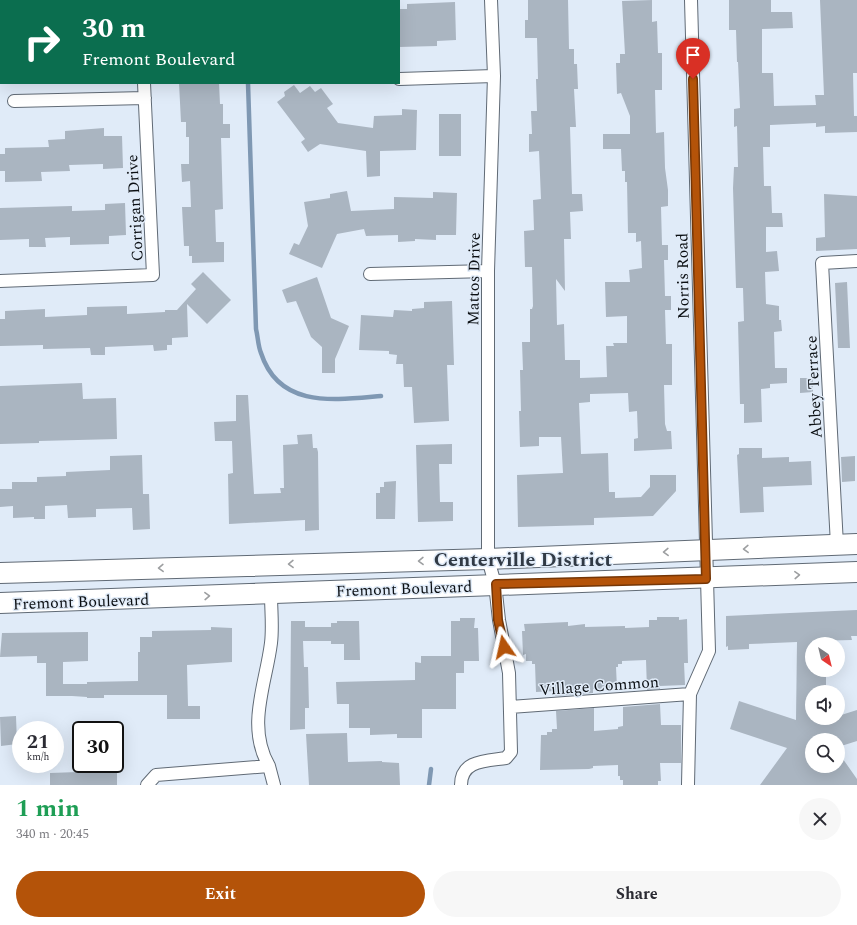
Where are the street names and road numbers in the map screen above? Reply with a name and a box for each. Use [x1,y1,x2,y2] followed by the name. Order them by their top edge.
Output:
[120,154,150,262] street label: Corrigan Drive
[461,232,487,326] street label: Mattos Drive
[670,233,696,319] street label: Norris Road
[799,335,829,439] street label: Abbey Terrace
[335,575,473,603] street label: Fremont Boulevard
[12,588,150,616] street label: Fremont Boulevard
[538,670,660,702] street label: Village Common

